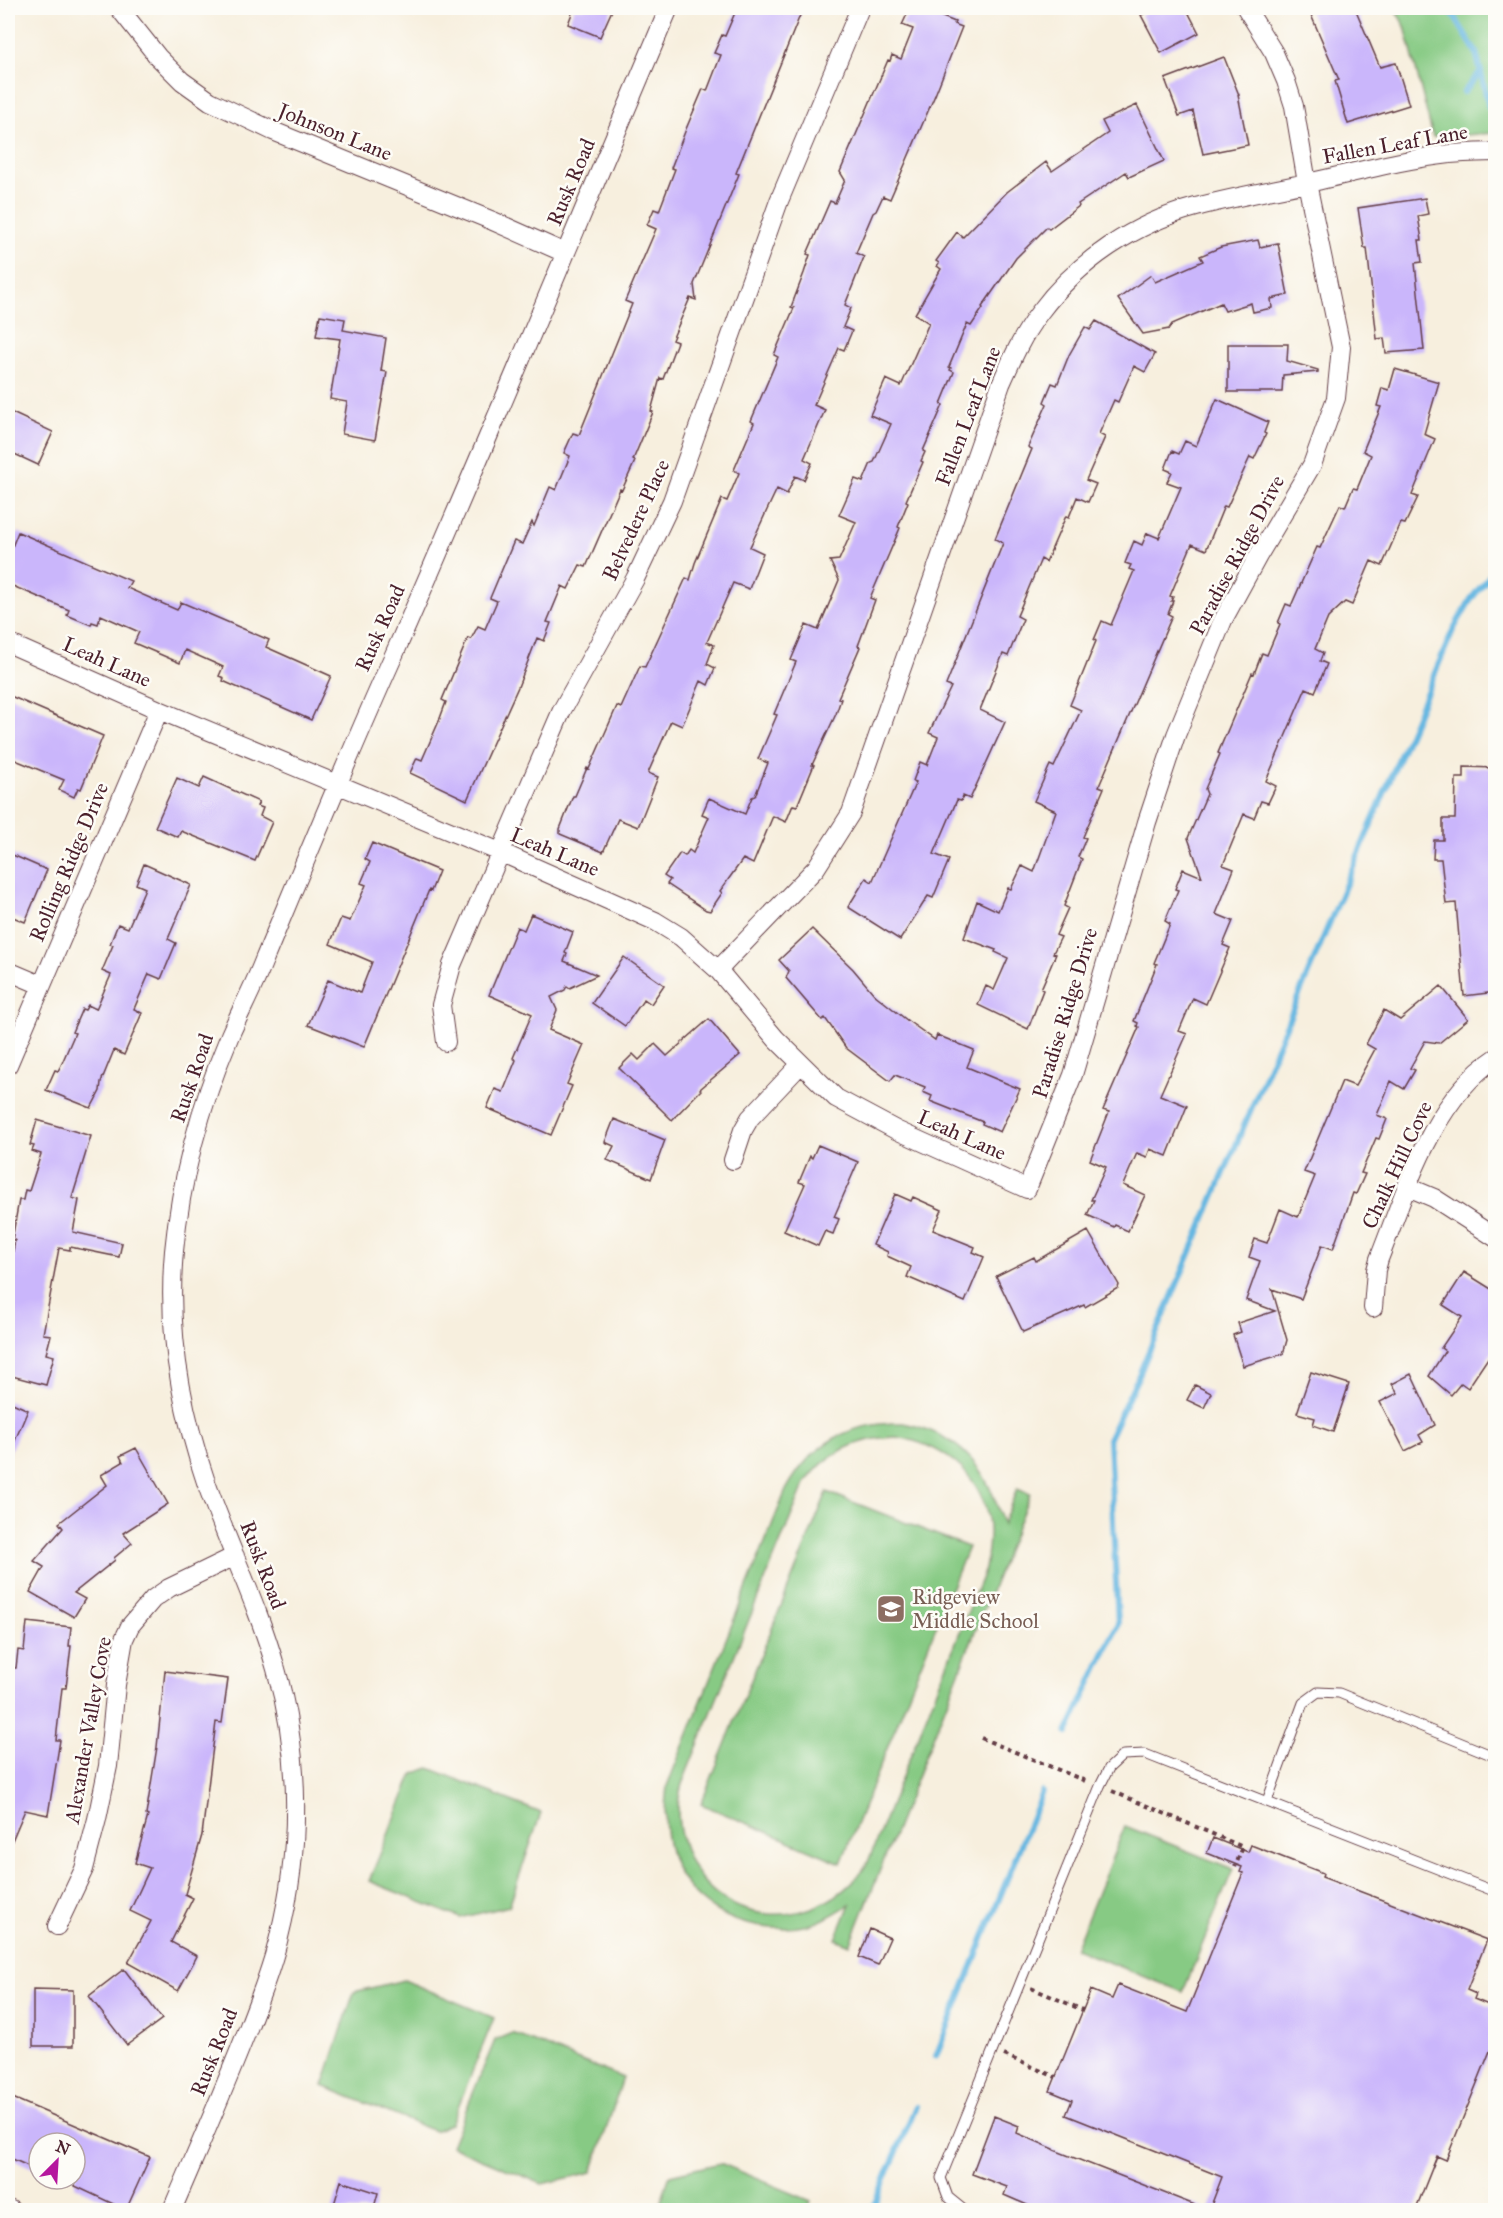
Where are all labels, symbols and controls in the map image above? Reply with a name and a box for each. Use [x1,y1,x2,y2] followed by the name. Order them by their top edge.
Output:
[272,97,396,167] street label: Johnson Lane
[1320,118,1470,170] street label: Fallen Leaf Lane
[541,134,601,230] street label: Rusk Road
[929,342,1007,489] street label: Fallen Leaf Lane
[597,455,676,585] street label: Belvedere Place
[1184,470,1290,639] street label: Paradise Ridge Drive
[349,580,411,675] street label: Rusk Road
[59,631,155,693] street label: Leah Lane
[24,778,114,946] street label: Rolling Ridge Drive
[507,822,603,882] street label: Leah Lane
[1027,924,1103,1101] street label: Paradise Ridge Drive
[165,1030,219,1126] street label: Rusk Road
[1356,1097,1438,1233] street label: Chalk Hill Cove
[914,1104,1010,1166] street label: Leah Lane
[234,1517,292,1613] street label: Rusk Road
[912,1584,1039,1634] place label: Ridgeview Middle School
[875,1593,907,1625] school or university icon: Ridgeview Middle School
[59,1634,117,1826] street label: Alexander Valley Cove
[185,2004,244,2100] street label: Rusk Road
[27,2131,87,2191] north arrow
[53,2136,73,2159] text: N

